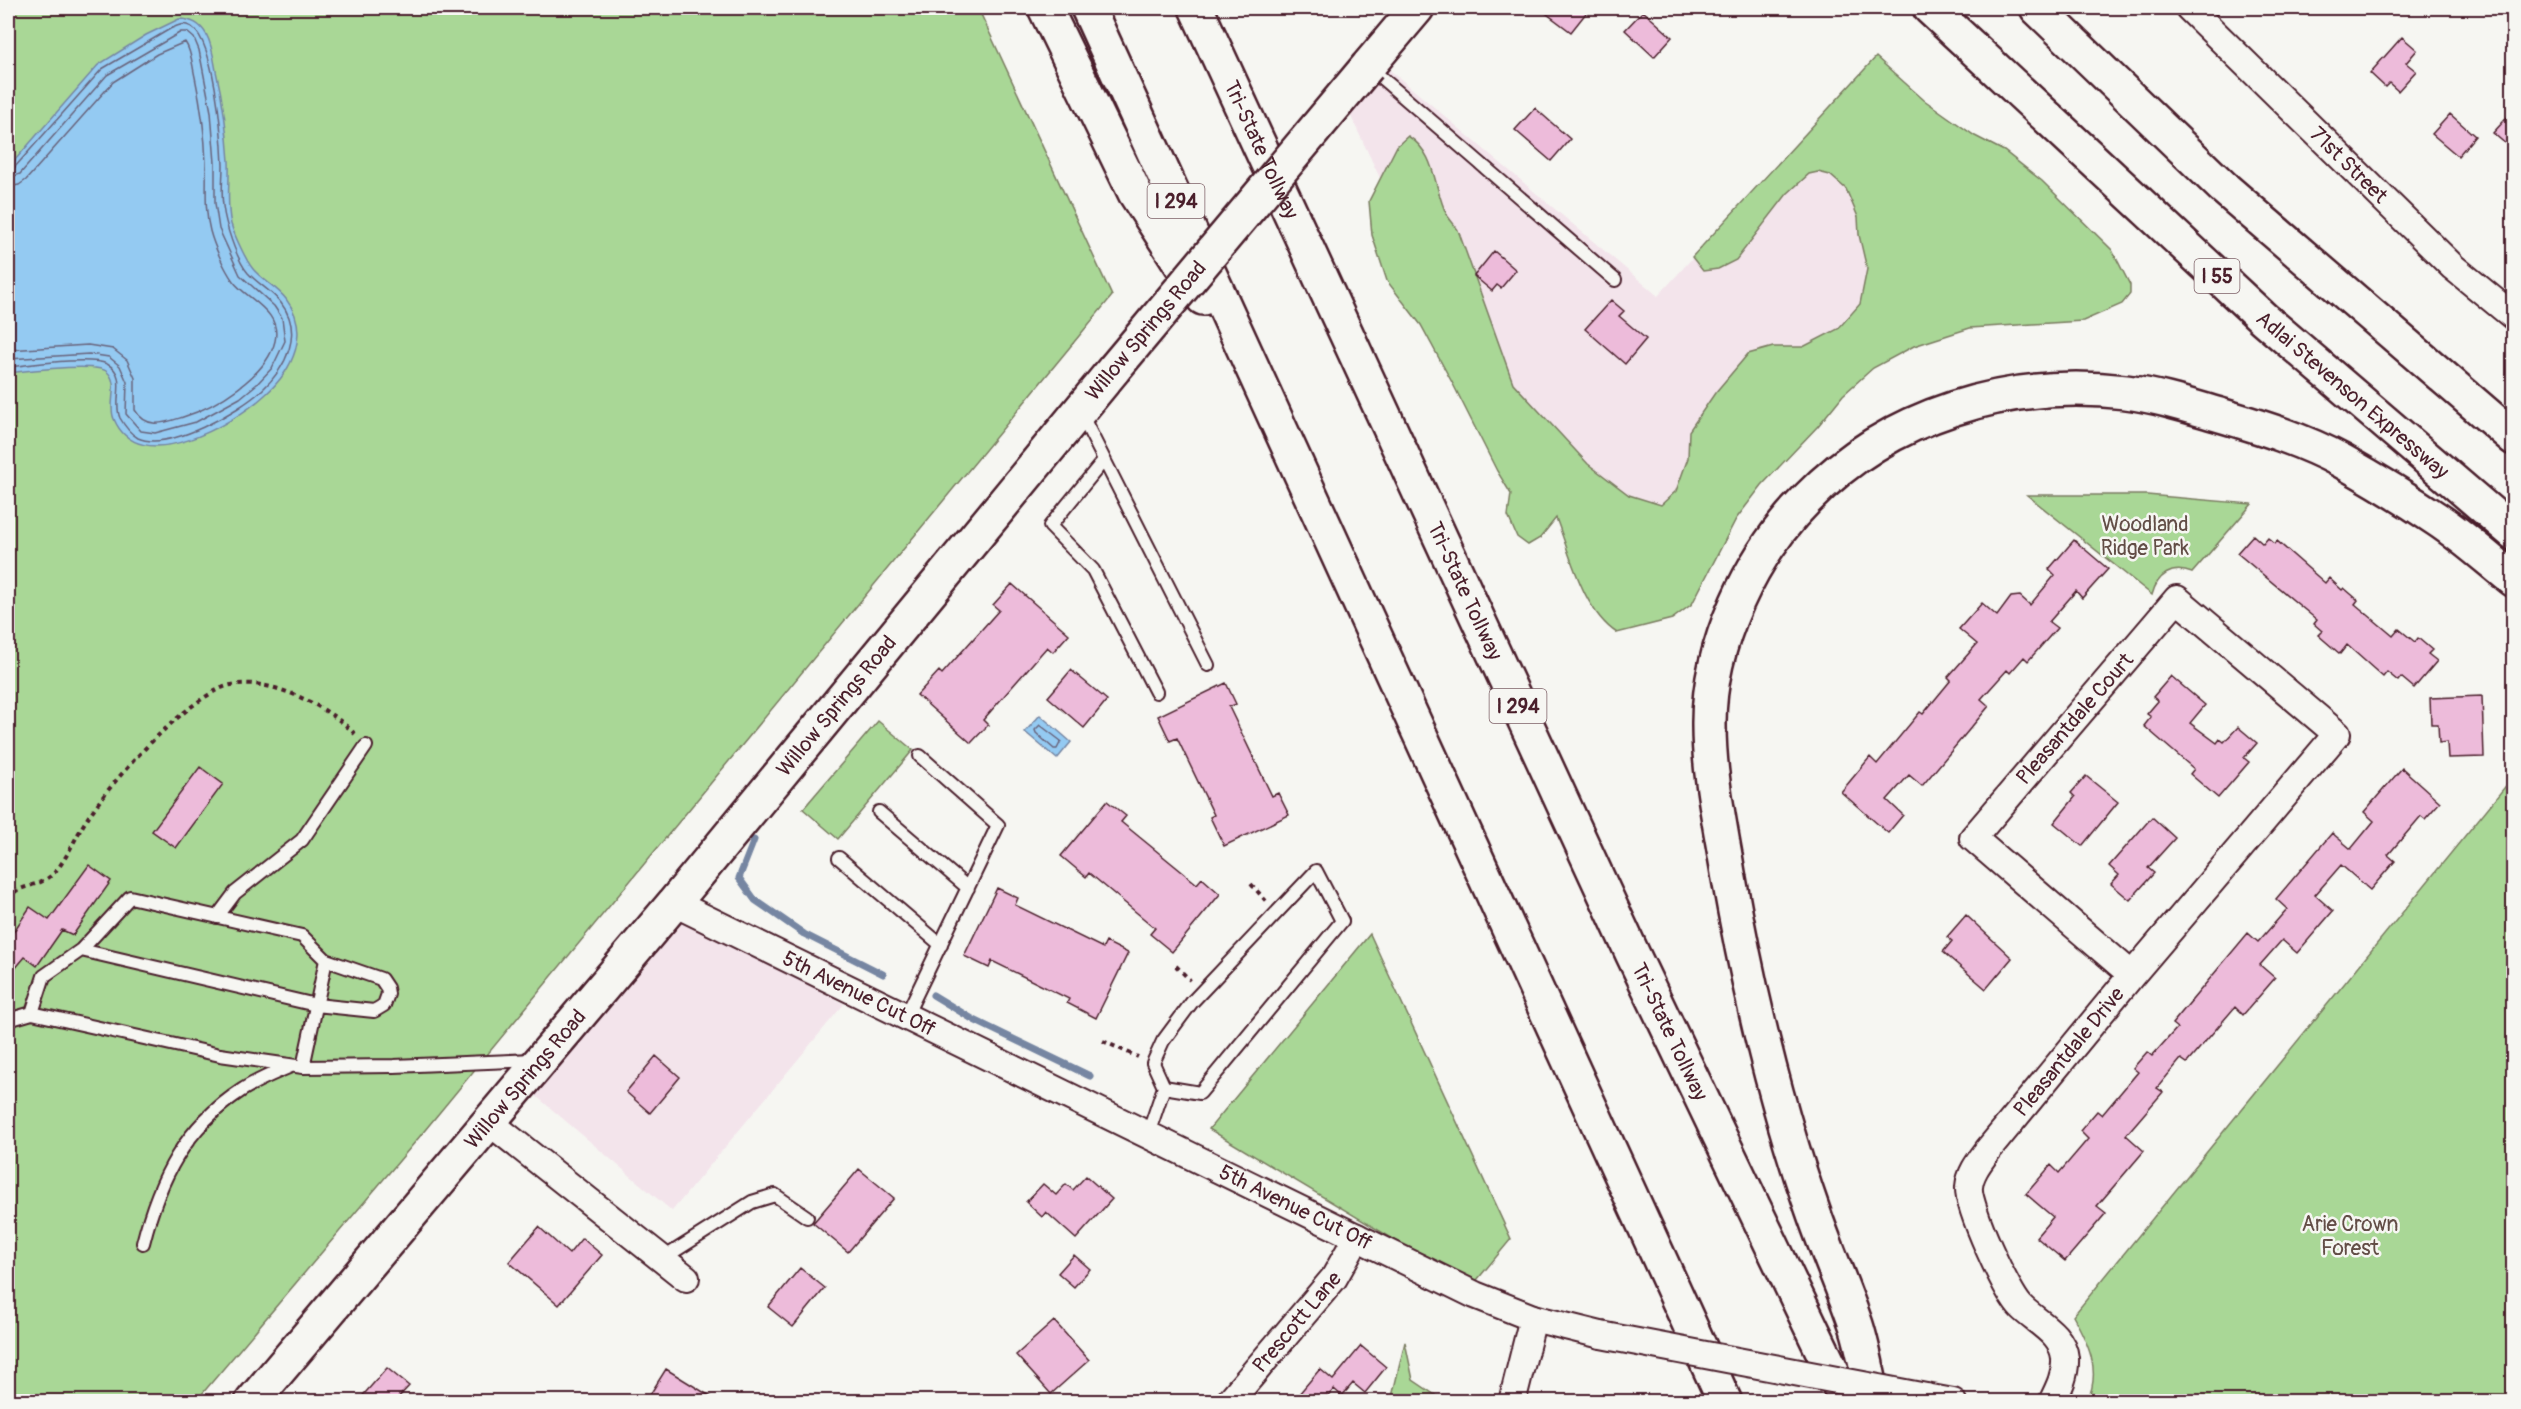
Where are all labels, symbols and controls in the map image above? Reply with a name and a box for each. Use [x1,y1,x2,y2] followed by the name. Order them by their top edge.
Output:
[1218,76,1305,223] street label: Tri-State Tollway
[2304,121,2394,209] street label: 71st Street
[1148,184,1204,218] road number: I 294
[1080,255,1212,407] street label: Willow Springs Road
[2194,259,2240,293] road number: I 55
[2251,305,2455,485] street label: Adlai Stevenson Expressway
[2101,511,2189,562] park label: Woodland Ridge Park
[1421,517,1509,664] street label: Tri-State Tollway
[771,630,902,782] street label: Willow Springs Road
[2010,647,2140,791] street label: Pleasantdale Court
[1490,689,1546,723] road number: I 294
[778,945,940,1043] street label: 5th Avenue Cut Off
[1625,958,1714,1105] street label: Tri-State Tollway
[2008,981,2131,1122] street label: Pleasantdale Drive
[458,1004,592,1154] street label: Willow Springs Road
[1215,1158,1377,1256] street label: 5th Avenue Cut Off
[2302,1211,2398,1262] park label: Arie Crown Forest
[1246,1265,1348,1378] street label: Prescott Lane

